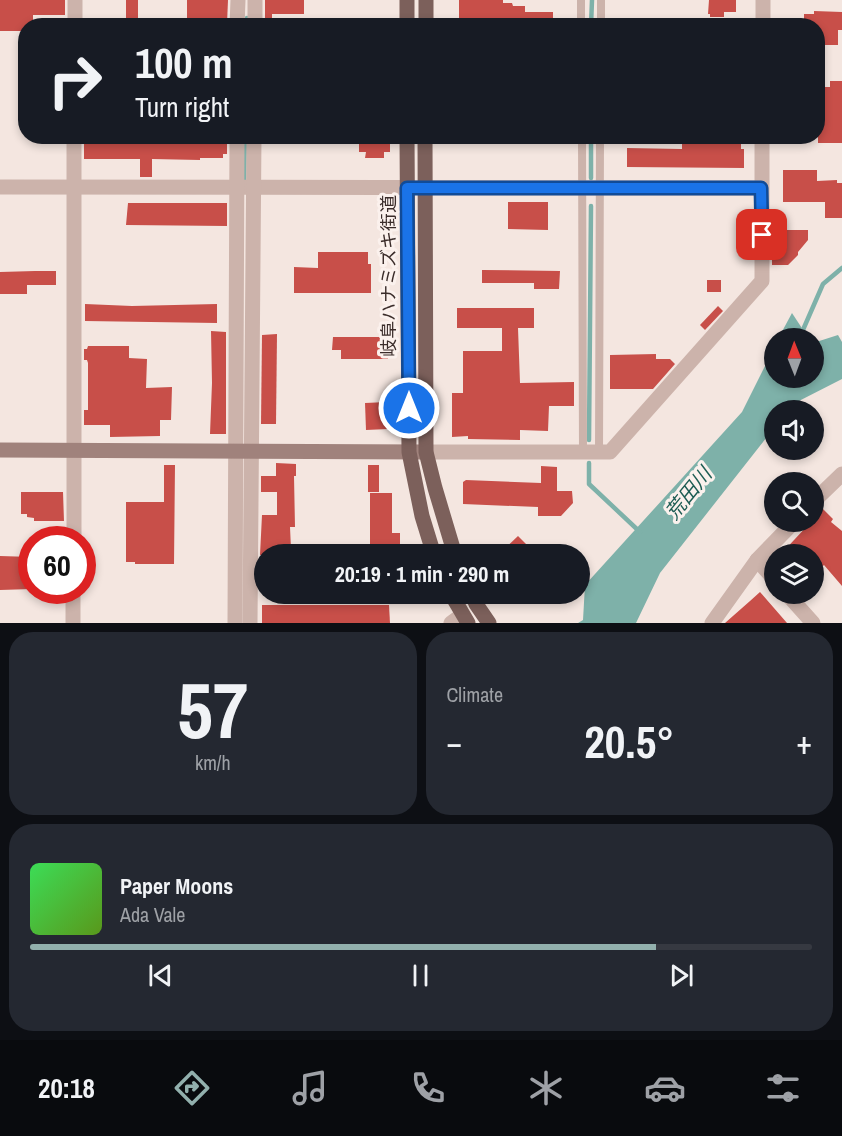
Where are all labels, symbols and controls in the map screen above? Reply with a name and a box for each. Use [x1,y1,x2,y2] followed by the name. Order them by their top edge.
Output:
[135,35,233,91] text: 100 m
[36,42,114,120] icon: right
[135,89,229,125] text: Turn right
[376,195,401,357] street label: 岐阜ハナミズキ街道
[736,209,787,260] pin
[745,218,778,251] icon: arrive
[764,328,824,388] north arrow
[764,328,824,604] map controls
[377,376,441,440] position arrow
[764,400,824,460] button: sound
[659,460,719,525] water label: 荒田川
[764,472,824,532] button: search
[18,526,96,604] speed limit sign: 60
[764,544,824,604] button: layers
[335,559,509,589] text: 20:19 · 1 min · 290 m
[177,657,248,762] text: 57
[447,681,503,708] text: Climate
[584,711,674,772] text: 20.5°
[447,720,462,764] text: −
[796,720,812,764] text: +
[195,749,231,776] text: km/h
[120,871,233,901] text: Paper Moons
[120,901,185,928] text: Ada Vale
[144,959,177,992] icon: previous
[404,959,437,992] icon: pause
[665,959,698,992] icon: next
[171,1067,213,1109] icon: directions
[289,1067,331,1109] icon: music
[407,1067,449,1109] icon: phone
[525,1067,567,1109] icon: climate
[644,1067,686,1109] icon: car
[762,1067,804,1109] icon: filters
[38,1070,95,1106] text: 20:18

